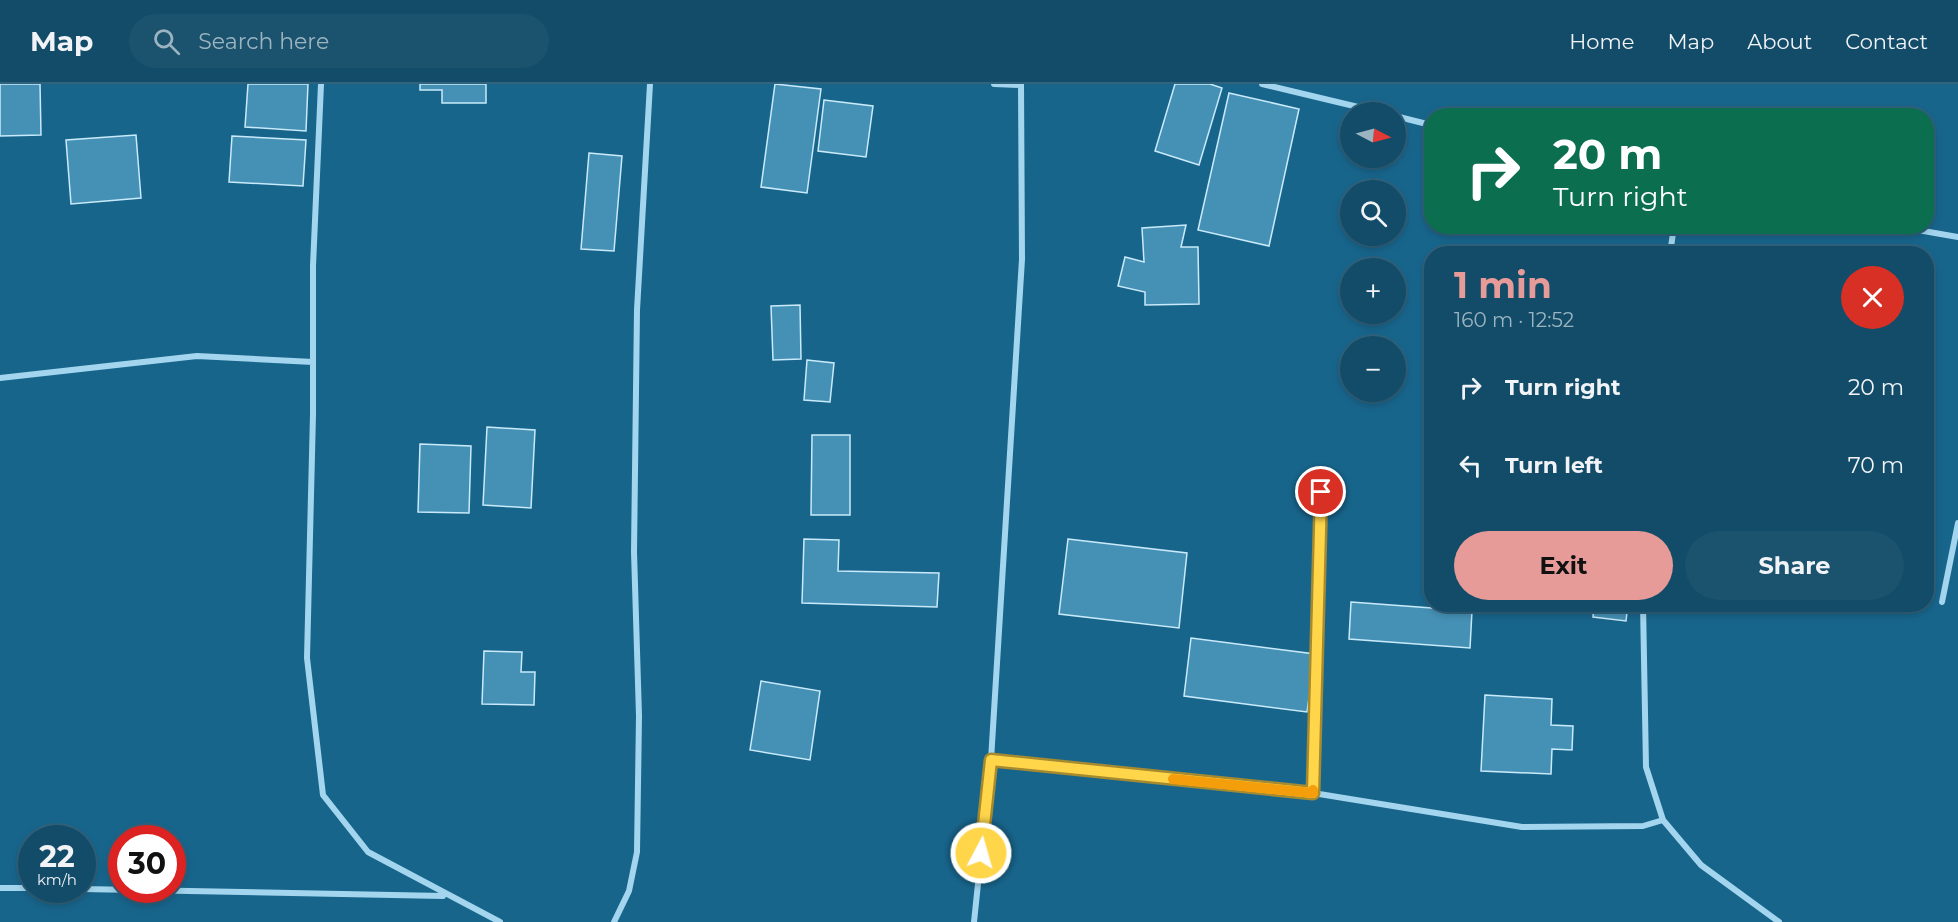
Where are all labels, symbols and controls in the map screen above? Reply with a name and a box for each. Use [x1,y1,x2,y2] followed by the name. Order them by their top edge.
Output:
[129,14,549,68] search box
[30,24,93,58] text: Map
[150,25,183,58] icon: search
[198,28,329,55] text: Search here
[1569,29,1634,54] text: Home
[1667,29,1714,54] text: Map
[1747,29,1812,54] text: About
[1845,29,1928,54] text: Contact
[1340,102,1406,168] north arrow
[1340,102,1406,402] map controls
[1553,128,1662,180] text: 20 m
[1454,132,1532,210] icon: right
[1340,180,1406,246] button: search
[1553,180,1688,213] text: Turn right
[1340,258,1406,324] button: +
[1454,263,1552,307] text: 1 min
[1841,266,1904,329] button: close
[1454,308,1574,332] text: 160 m · 12:52
[1340,336,1406,402] button: −
[1454,371,1487,404] icon: right
[1505,374,1620,401] text: Turn right
[1848,374,1904,401] text: 20 m
[1454,449,1487,482] icon: left
[1505,452,1603,479] text: Turn left
[1848,452,1904,479] text: 70 m
[1295,466,1346,517] pin
[1304,475,1337,508] icon: arrive
[1454,531,1673,600] button: Exit
[1685,531,1904,600] button: Share
[949,821,1013,885] position arrow
[108,825,186,903] speed limit sign: 30
[39,838,75,875] text: 22
[37,870,77,889] text: km/h

